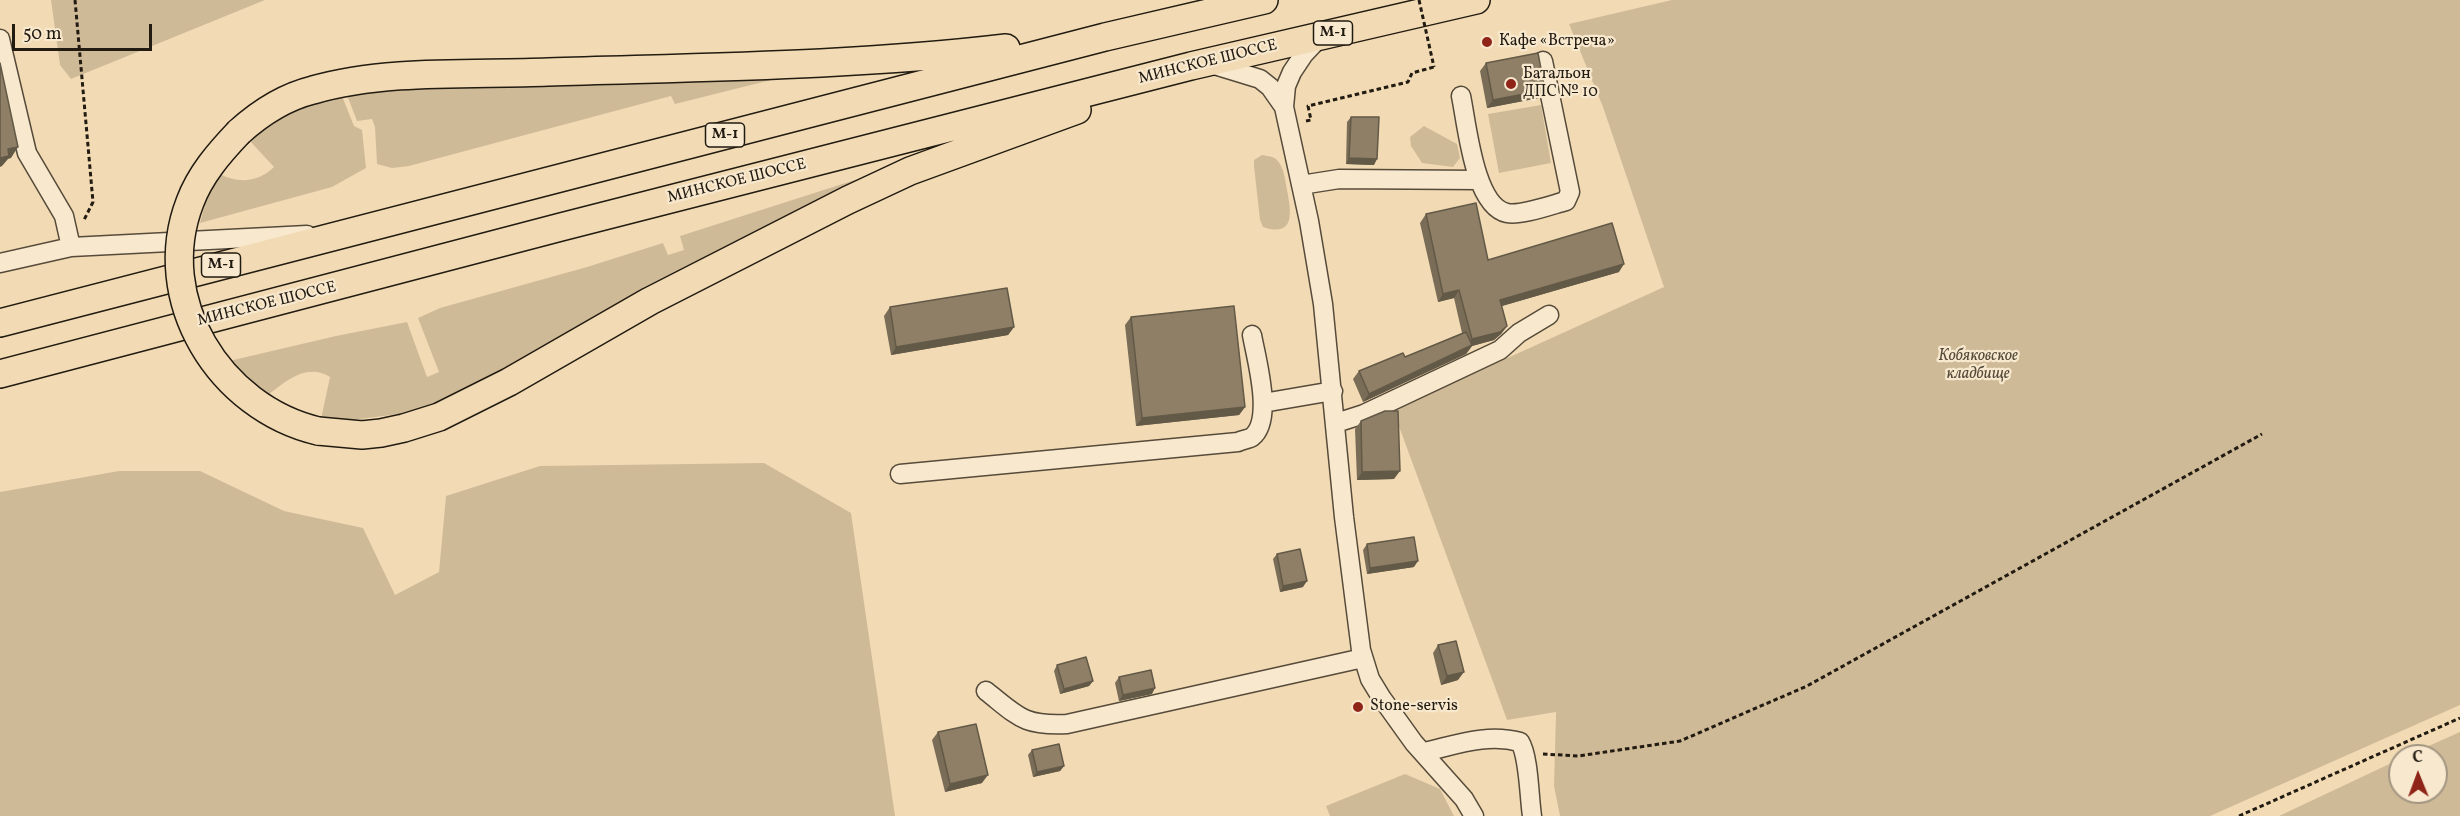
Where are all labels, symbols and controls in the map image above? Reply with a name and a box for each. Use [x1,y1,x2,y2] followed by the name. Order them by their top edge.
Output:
[15,12,154,50] scale bar
[1314,21,1352,45] road number: М-1
[23,22,62,47] text: 50 m
[1499,32,1615,52] place label: Кафе «Встреча»
[1480,35,1494,49] marker: Кафе «Встреча»
[1137,36,1279,90] street label: МИНСКОЕ ШОССЕ
[1523,65,1598,103] place label: Батальон ДПС № 10
[1504,77,1518,91] marker: Батальон ДПС № 10
[706,123,744,147] road number: М-1
[666,155,808,209] street label: МИНСКОЕ ШОССЕ
[202,253,240,277] road number: М-1
[196,278,338,332] street label: МИНСКОЕ ШОССЕ
[1938,347,2018,385] park label: Кобяковское кладбище
[1370,697,1458,717] place label: Stone-servis
[1351,700,1365,714] marker: Stone-servis
[2388,744,2448,804] north arrow
[2412,747,2423,769] text: С

